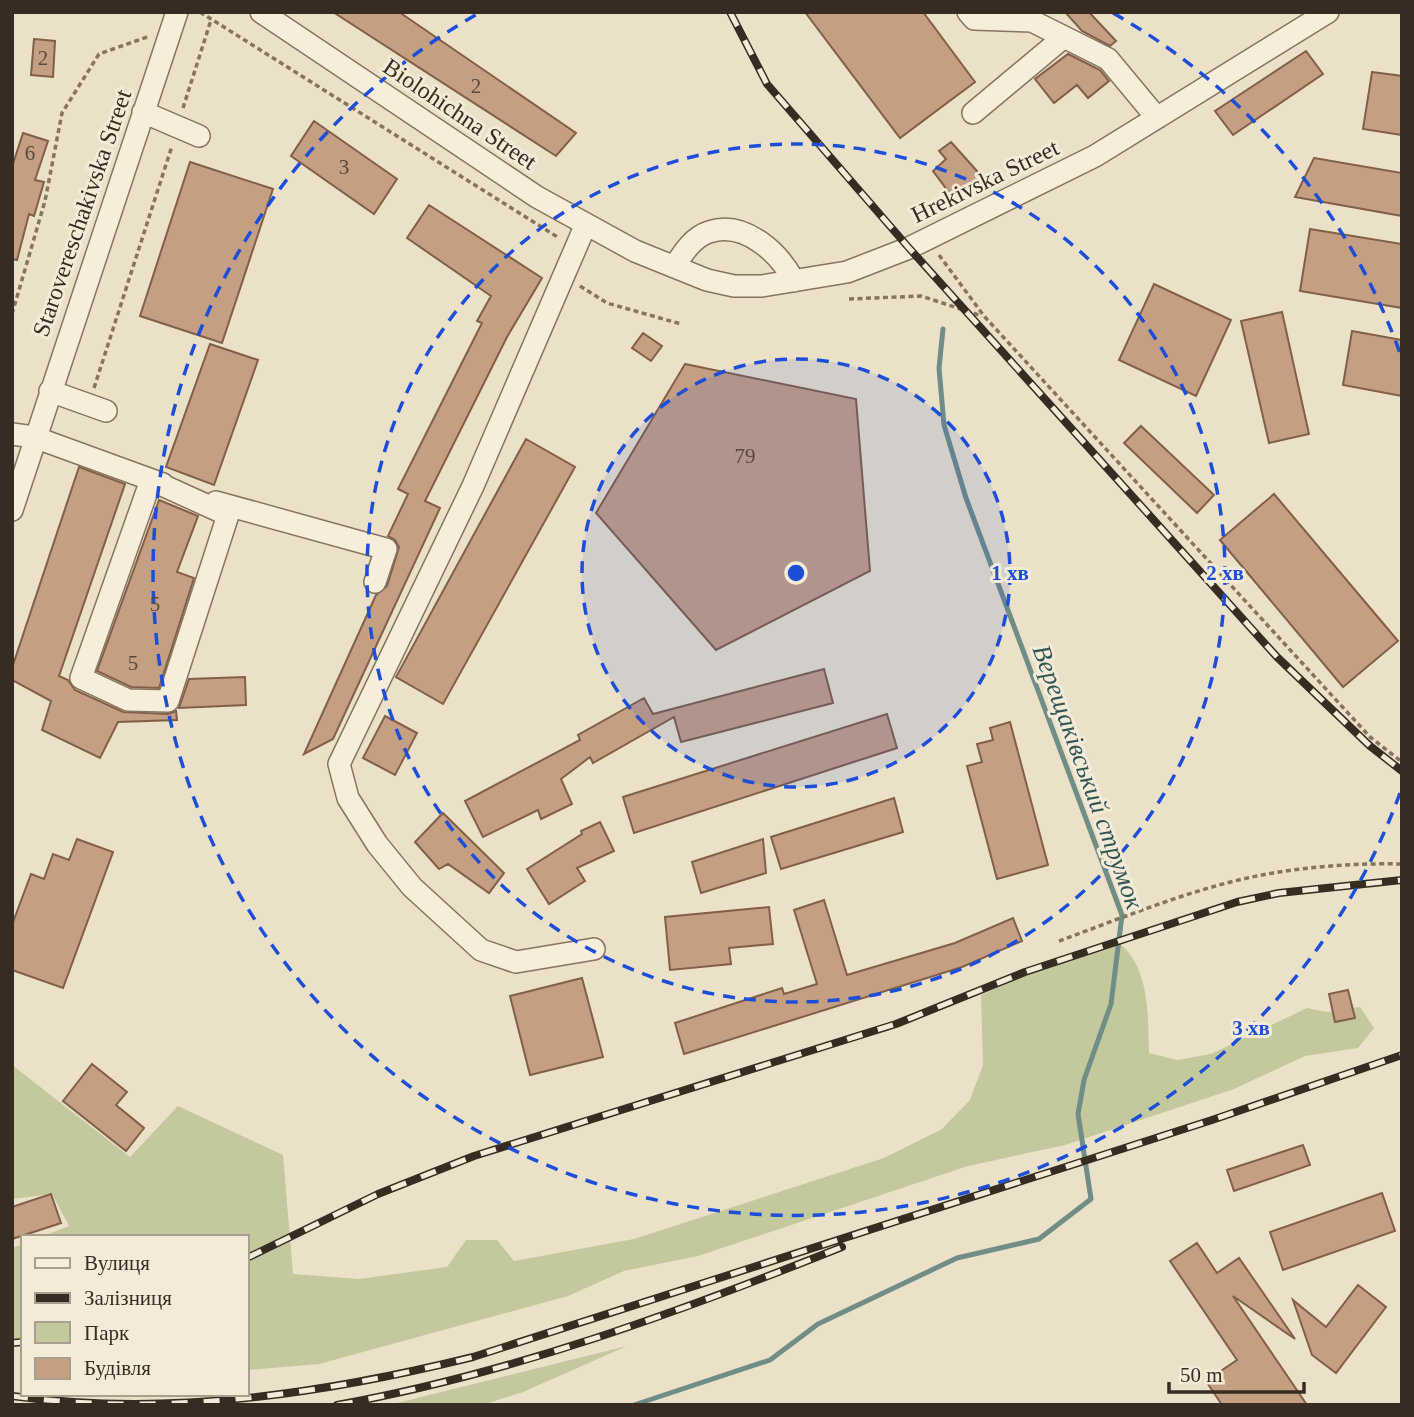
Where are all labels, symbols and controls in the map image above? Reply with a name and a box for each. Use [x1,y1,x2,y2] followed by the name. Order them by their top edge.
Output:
[38,46,48,70] house number: 2
[378,53,542,175] street label: Biolohichna Street
[471,74,481,98] house number: 2
[28,86,137,340] street label: Starovereschakivska Street
[907,134,1063,228] street label: Hrekivska Street
[25,141,35,165] house number: 6
[339,155,349,179] house number: 3
[735,444,756,468] house number: 79
[784,561,808,585] centre of rings
[991,561,1029,585] text: 1 хв
[1206,561,1244,585] text: 2 хв
[150,592,160,616] house number: 5
[1027,641,1150,914] water label: Верещаківський струмок
[128,651,138,675] house number: 5
[1232,1016,1270,1040] text: 3 хв
[21,1235,248,1396] legend
[84,1251,150,1275] text: Вулиця
[84,1286,172,1310] text: Залізниця
[84,1321,130,1345] text: Парк
[1169,1350,1304,1394] scale bar
[84,1356,151,1380] text: Будівля
[1180,1363,1223,1387] text: 50 m

